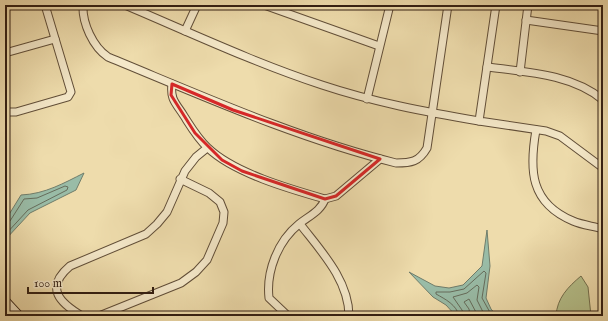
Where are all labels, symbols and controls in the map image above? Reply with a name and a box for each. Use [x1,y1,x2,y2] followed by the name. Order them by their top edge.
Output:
[28,269,153,295] scale bar
[34,276,62,291] text: 100 m

